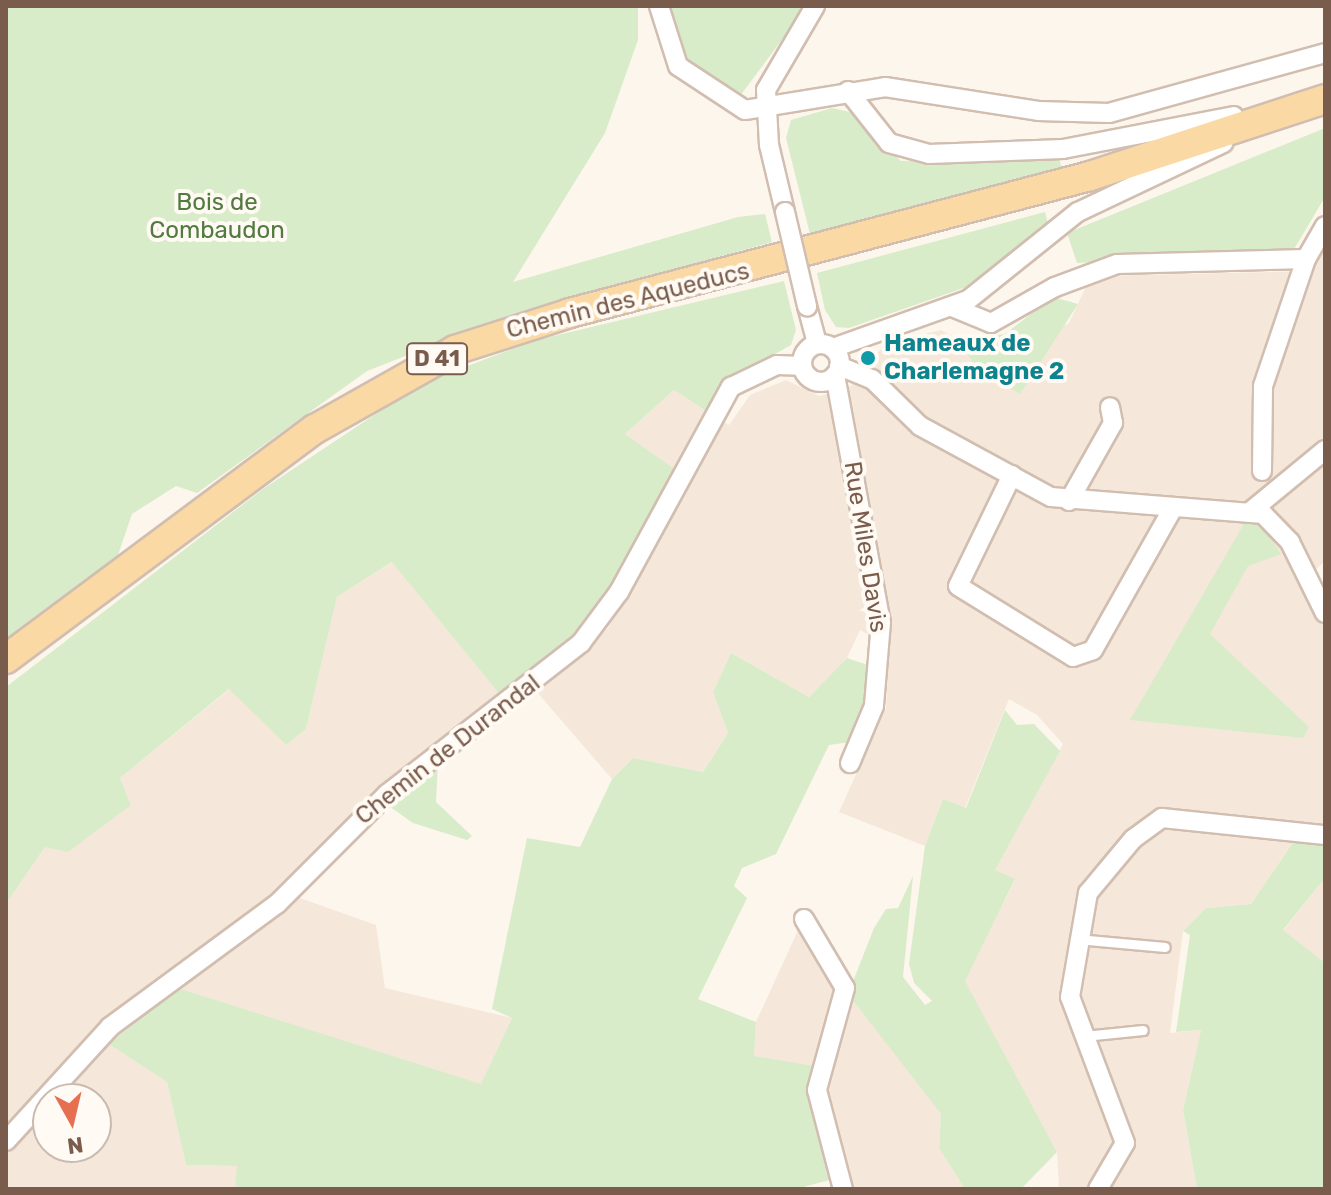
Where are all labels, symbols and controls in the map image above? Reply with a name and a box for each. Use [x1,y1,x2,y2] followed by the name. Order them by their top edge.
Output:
[149,189,285,245] park label: Bois de Combaudon
[503,257,753,345] street label: Chemin des Aqueducs
[884,330,1064,386] place label: Hameaux de Charlemagne 2
[405,341,469,377] road number: D 41
[859,349,877,367] marker: Hameaux de Charlemagne 2
[837,459,893,635] street label: Rue Miles Davis
[350,669,546,831] street label: Chemin de Durandal
[32,1083,112,1163] north arrow
[65,1131,85,1160] text: N

